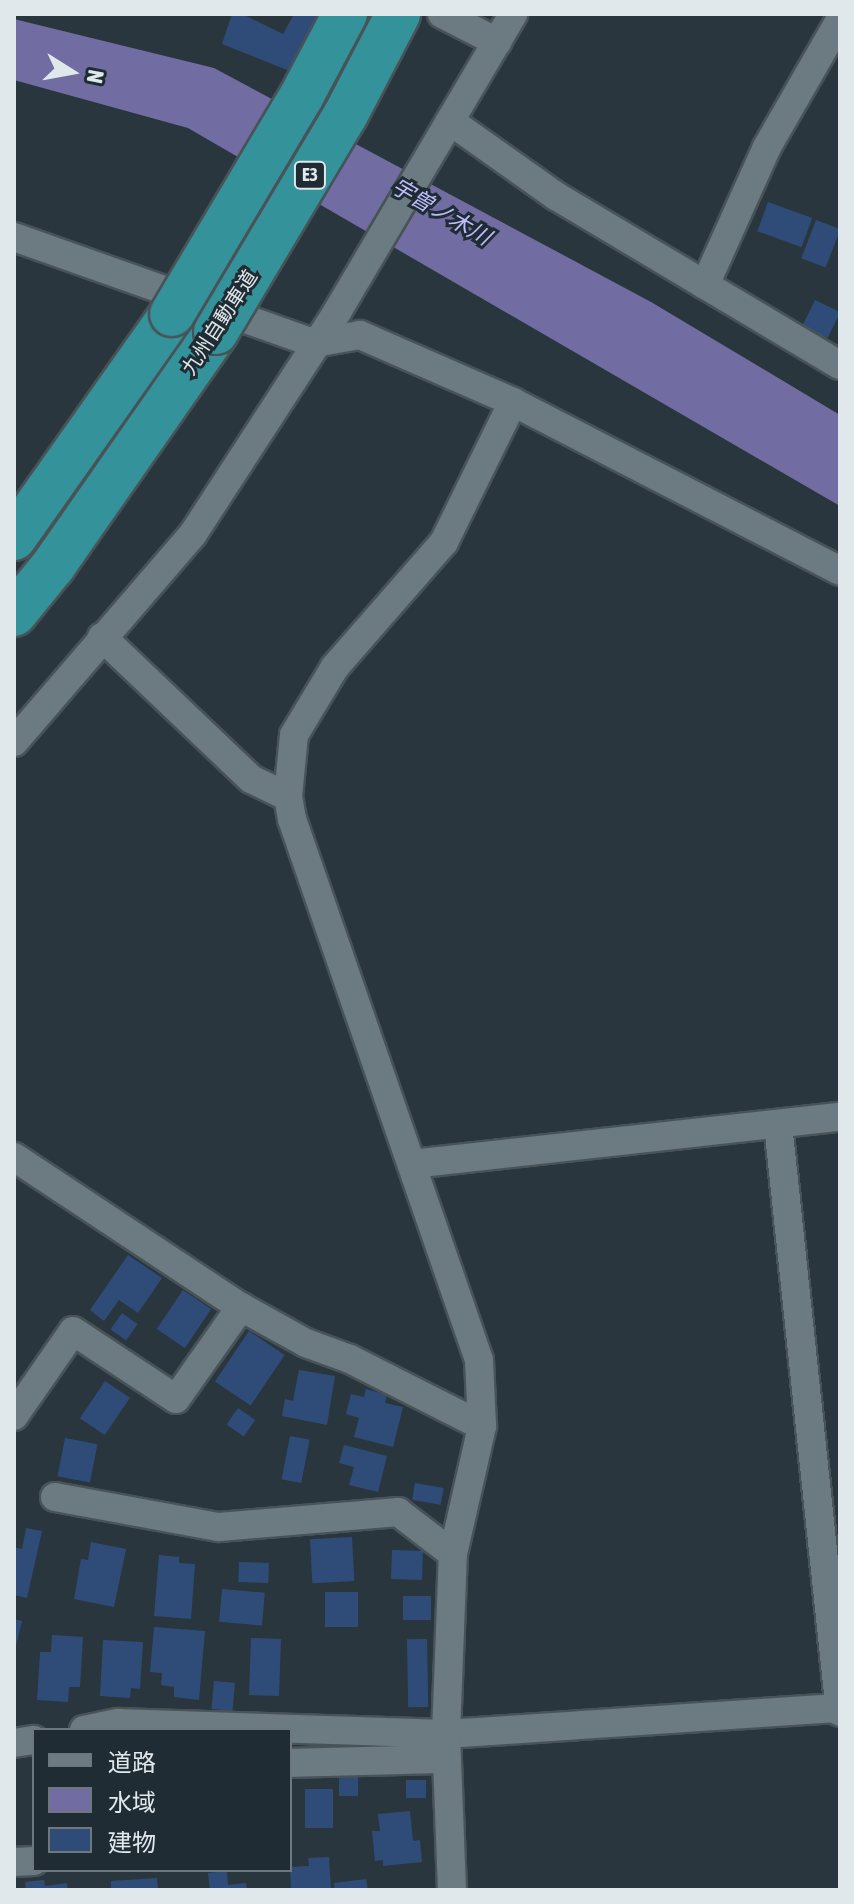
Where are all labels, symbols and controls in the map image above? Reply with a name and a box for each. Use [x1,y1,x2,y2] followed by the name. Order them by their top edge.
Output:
[32,32,112,112] north arrow
[82,68,110,85] text: N
[292,161,328,189] road number: E3
[387,173,495,251] water label: 宇曽ノ木川
[176,265,262,379] street label: 九州自動車道
[32,1728,292,1872] legend
[108,1749,156,1776] text: 道路
[108,1789,156,1816] text: 水域
[108,1829,156,1856] text: 建物

